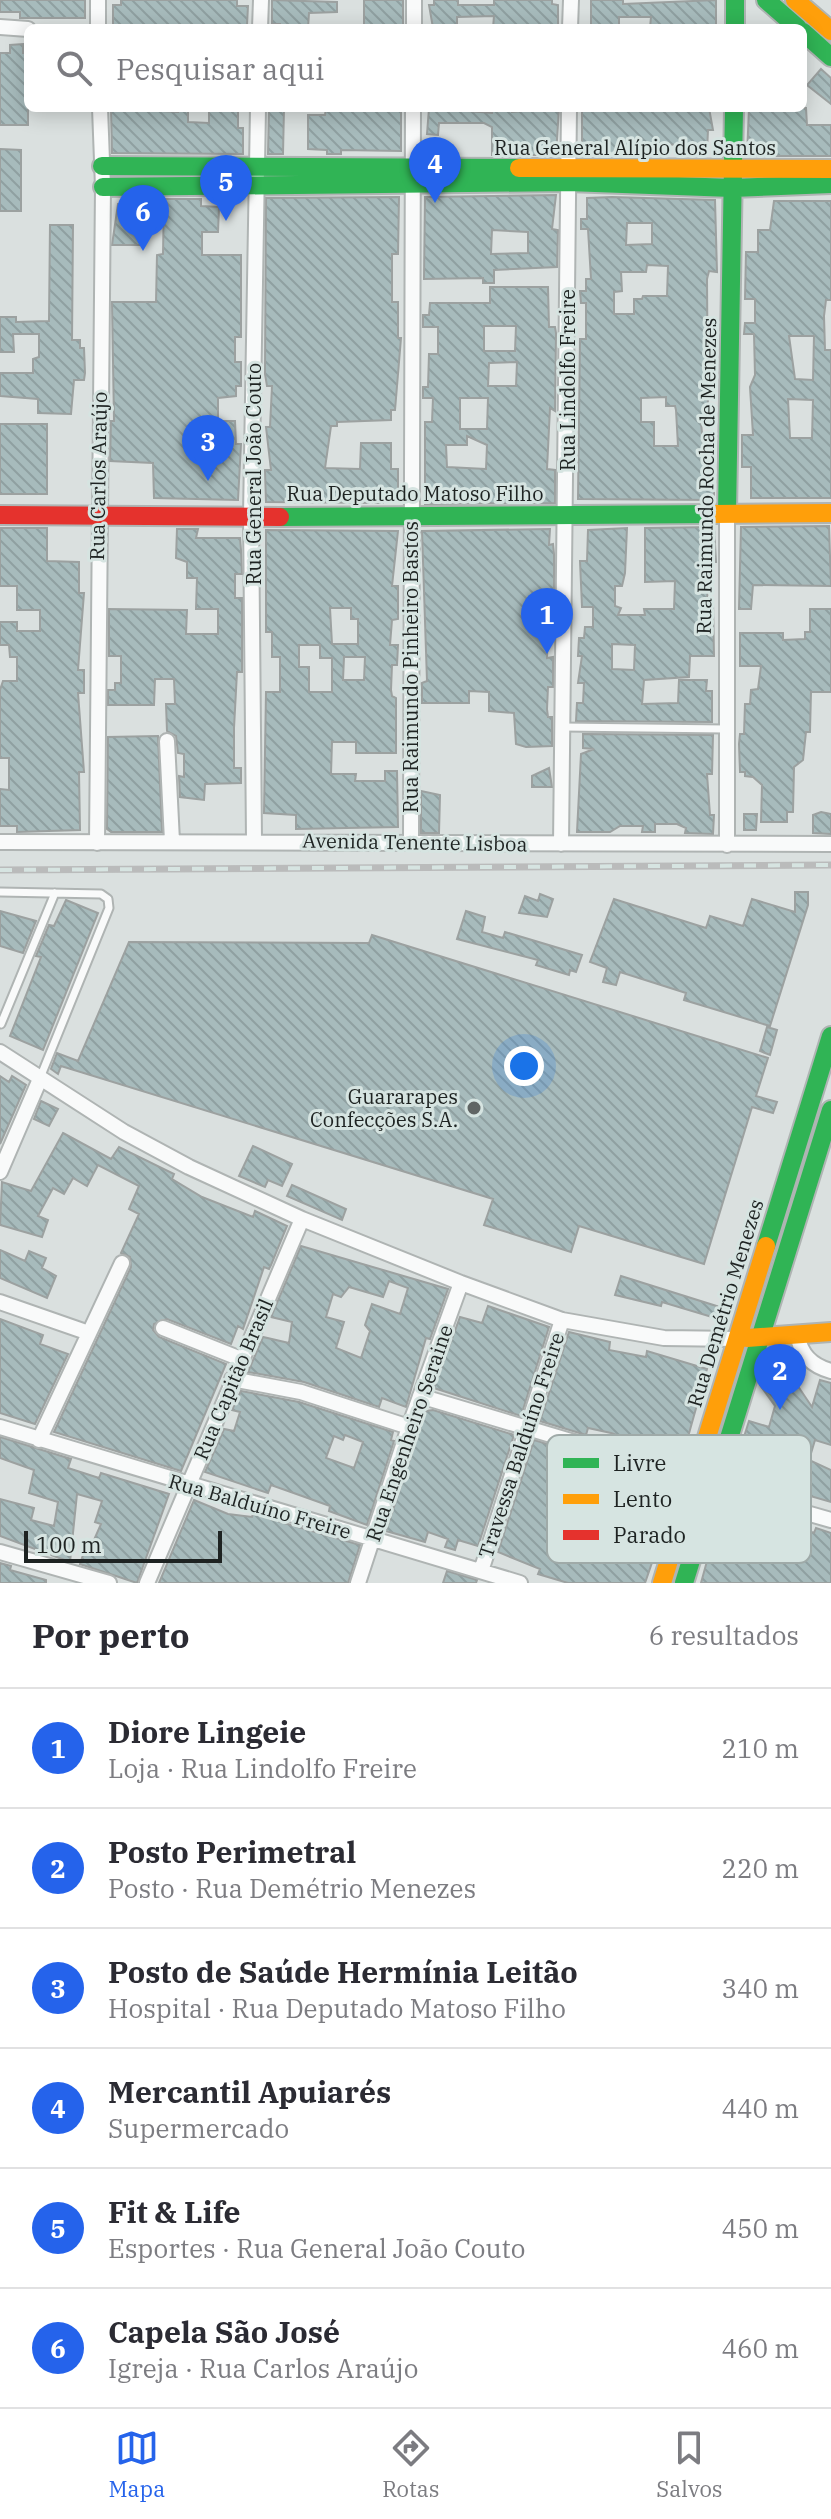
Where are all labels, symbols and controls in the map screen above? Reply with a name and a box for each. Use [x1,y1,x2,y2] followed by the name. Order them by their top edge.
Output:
[24,24,807,112] search box
[52,46,96,90] icon: search
[116,49,324,88] text: Pesquisar aqui
[494,134,776,161] street label: Rua General Alípio dos Santos
[409,137,461,203] pin: 4
[200,155,252,221] pin: 5
[117,185,169,251] pin: 6
[554,289,581,471] street label: Rua Lindolfo Freire
[690,317,722,635] street label: Rua Raimundo Rocha de Menezes
[240,363,267,585] street label: Rua General João Couto
[83,391,113,561] street label: Rua Carlos Araújo
[182,415,234,481] pin: 3
[286,480,544,507] street label: Rua Deputado Matoso Filho
[397,521,424,813] street label: Rua Raimundo Pinheiro Bastos
[521,588,573,654] pin: 1
[302,827,528,857] street label: Avenida Tenente Lisboa
[504,1046,544,1086] your location
[310,1083,458,1133] place label: Guararapes Confecções S.A.
[465,1099,483,1117] marker: Guararapes Confecções S.A.
[681,1196,769,1410] street label: Rua Demétrio Menezes
[187,1294,279,1464] street label: Rua Capitão Brasil
[359,1321,459,1545] street label: Rua Engenheiro Seraine
[472,1329,570,1561] street label: Travessa Balduíno Freire
[754,1344,806,1410] pin: 2
[547,1435,811,1563] legend
[613,1448,666,1477] text: Livre
[166,1467,354,1545] street label: Rua Balduíno Freire
[613,1484,672,1513] text: Lento
[613,1520,686,1549] text: Parado
[24,1527,222,1563] scale bar
[36,1530,102,1559] text: 100 m
[32,1613,189,1657] text: Por perto
[649,1618,799,1652] text: 6 resultados
[108,1712,306,1751] text: Diore Lingeie
[50,1731,66,1765] text: 1
[721,1731,799,1765] text: 210 m
[108,1751,417,1785] text: Loja · Rua Lindolfo Freire
[108,1832,356,1871] text: Posto Perimetral
[50,1851,66,1885] text: 2
[721,1851,799,1885] text: 220 m
[108,1871,476,1905] text: Posto · Rua Demétrio Menezes
[108,1952,578,1991] text: Posto de Saúde Hermínia Leitão
[50,1971,66,2005] text: 3
[721,1971,799,2005] text: 340 m
[108,1991,566,2025] text: Hospital · Rua Deputado Matoso Filho
[108,2072,391,2111] text: Mercantil Apuiarés
[50,2091,66,2125] text: 4
[721,2091,799,2125] text: 440 m
[108,2111,289,2145] text: Supermercado
[108,2192,240,2231] text: Fit & Life
[50,2211,66,2245] text: 5
[721,2211,799,2245] text: 450 m
[108,2231,525,2265] text: Esportes · Rua General João Couto
[108,2312,340,2351] text: Capela São José
[50,2331,66,2365] text: 6
[721,2331,799,2365] text: 460 m
[108,2351,418,2385] text: Igreja · Rua Carlos Araújo
[108,2426,165,2503] tab: Mapa
[382,2426,440,2503] tab: Rotas
[656,2426,723,2503] tab: Salvos

